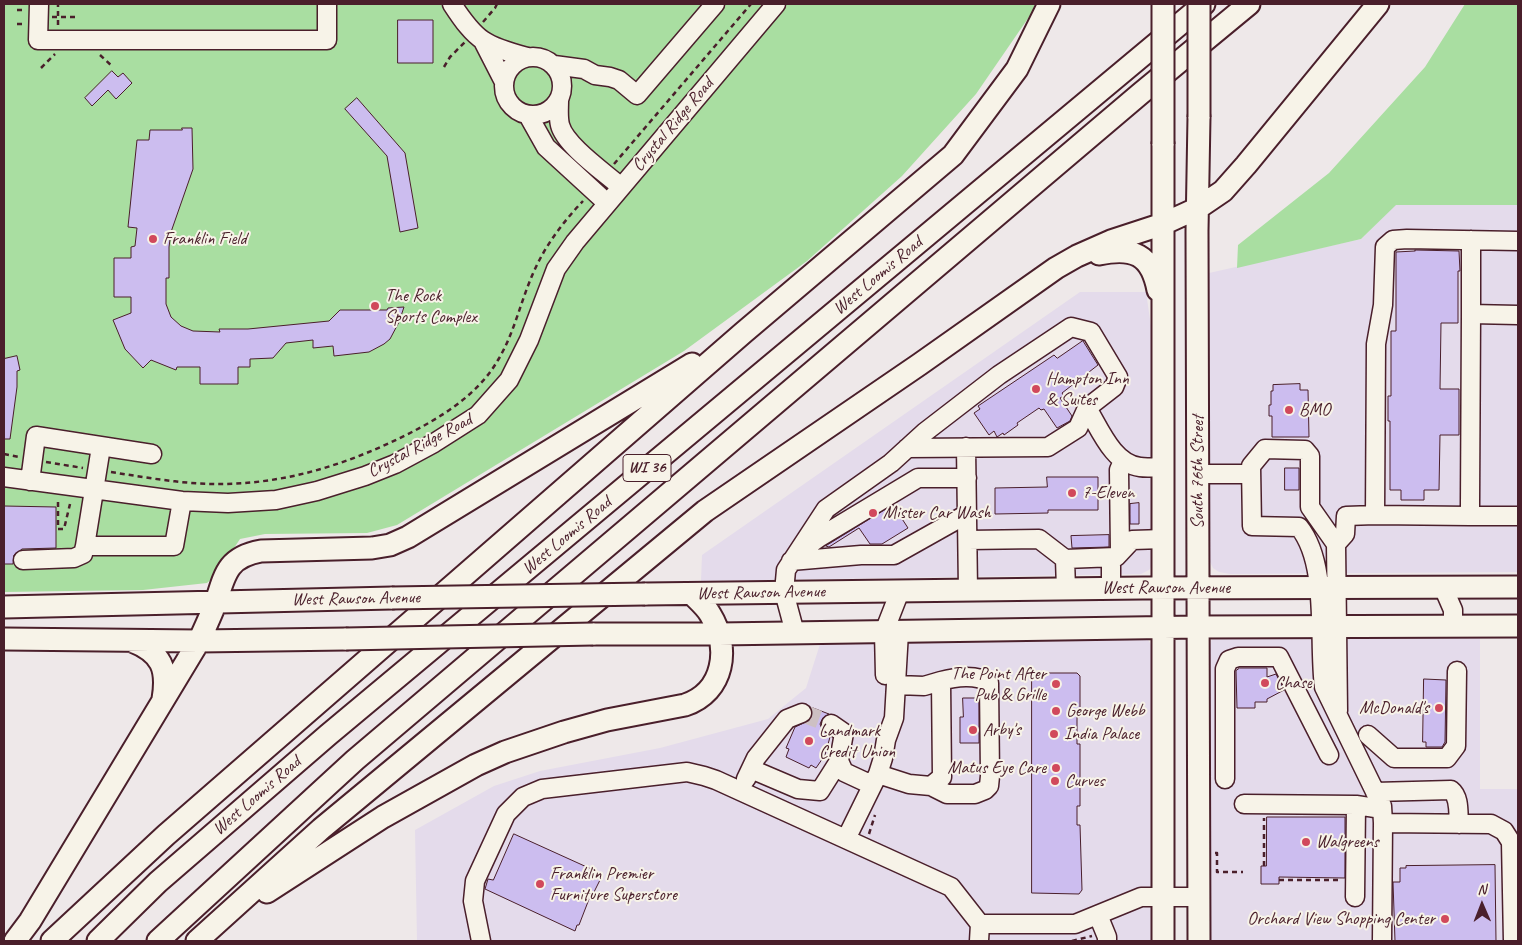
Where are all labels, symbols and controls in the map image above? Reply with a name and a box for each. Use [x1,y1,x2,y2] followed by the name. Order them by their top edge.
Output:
[628,74,718,176] street label: Crystal Ridge Road
[163,228,246,250] place label: Franklin Field
[829,232,927,320] street label: West Loomis Road
[147,233,159,245] marker: Franklin Field
[385,285,477,328] place label: The Rock Sports Complex
[369,300,381,312] marker: The Rock Sports Complex
[1046,368,1129,410] place label: Hampton Inn & Suites
[1030,383,1042,395] marker: Hampton Inn & Suites
[1299,399,1330,421] place label: BMO
[1283,404,1295,416] marker: BMO
[364,409,476,483] street label: Crystal Ridge Road
[1187,415,1209,529] street label: South 76th Street
[623,454,671,482] road number: WI 36
[1082,482,1134,504] place label: 7-Eleven
[1066,487,1078,499] marker: 7-Eleven
[518,492,616,580] street label: West Loomis Road
[883,502,991,524] place label: Mister Car Wash
[867,507,879,519] marker: Mister Car Wash
[1102,577,1230,599] street label: West Rawson Avenue
[697,581,825,605] street label: West Rawson Avenue
[292,587,420,611] street label: West Rawson Avenue
[951,663,1046,706] place label: The Point After Pub & Grille
[1275,672,1312,694] place label: Chase
[1259,677,1271,689] marker: Chase
[1050,678,1062,690] marker: The Point After Pub & Grille
[1359,697,1429,719] place label: McDonald's
[1066,700,1145,722] place label: George Webb
[1433,702,1445,714] marker: McDonald's
[1050,705,1062,717] marker: George Webb
[983,719,1021,741] place label: Arby's
[819,720,895,762] place label: Landmark Credit Union
[1064,723,1139,745] place label: India Palace
[967,724,979,736] marker: Arby's
[1048,728,1060,740] marker: India Palace
[803,735,815,747] marker: Landmark Credit Union
[208,752,306,840] street label: West Loomis Road
[948,757,1046,779] place label: Matus Eye Care
[1050,762,1062,774] marker: Matus Eye Care
[1065,770,1104,792] place label: Curves
[1049,775,1061,787] marker: Curves
[1316,831,1379,853] place label: Walgreens
[1300,836,1312,848] marker: Walgreens
[550,863,677,906] place label: Franklin Premier Furniture Superstore
[534,878,546,890] marker: Franklin Premier Furniture Superstore
[1457,880,1507,930] north arrow
[1477,881,1486,898] text: N
[1247,908,1435,930] place label: Orchard View Shopping Center
[1439,913,1451,925] marker: Orchard View Shopping Center

